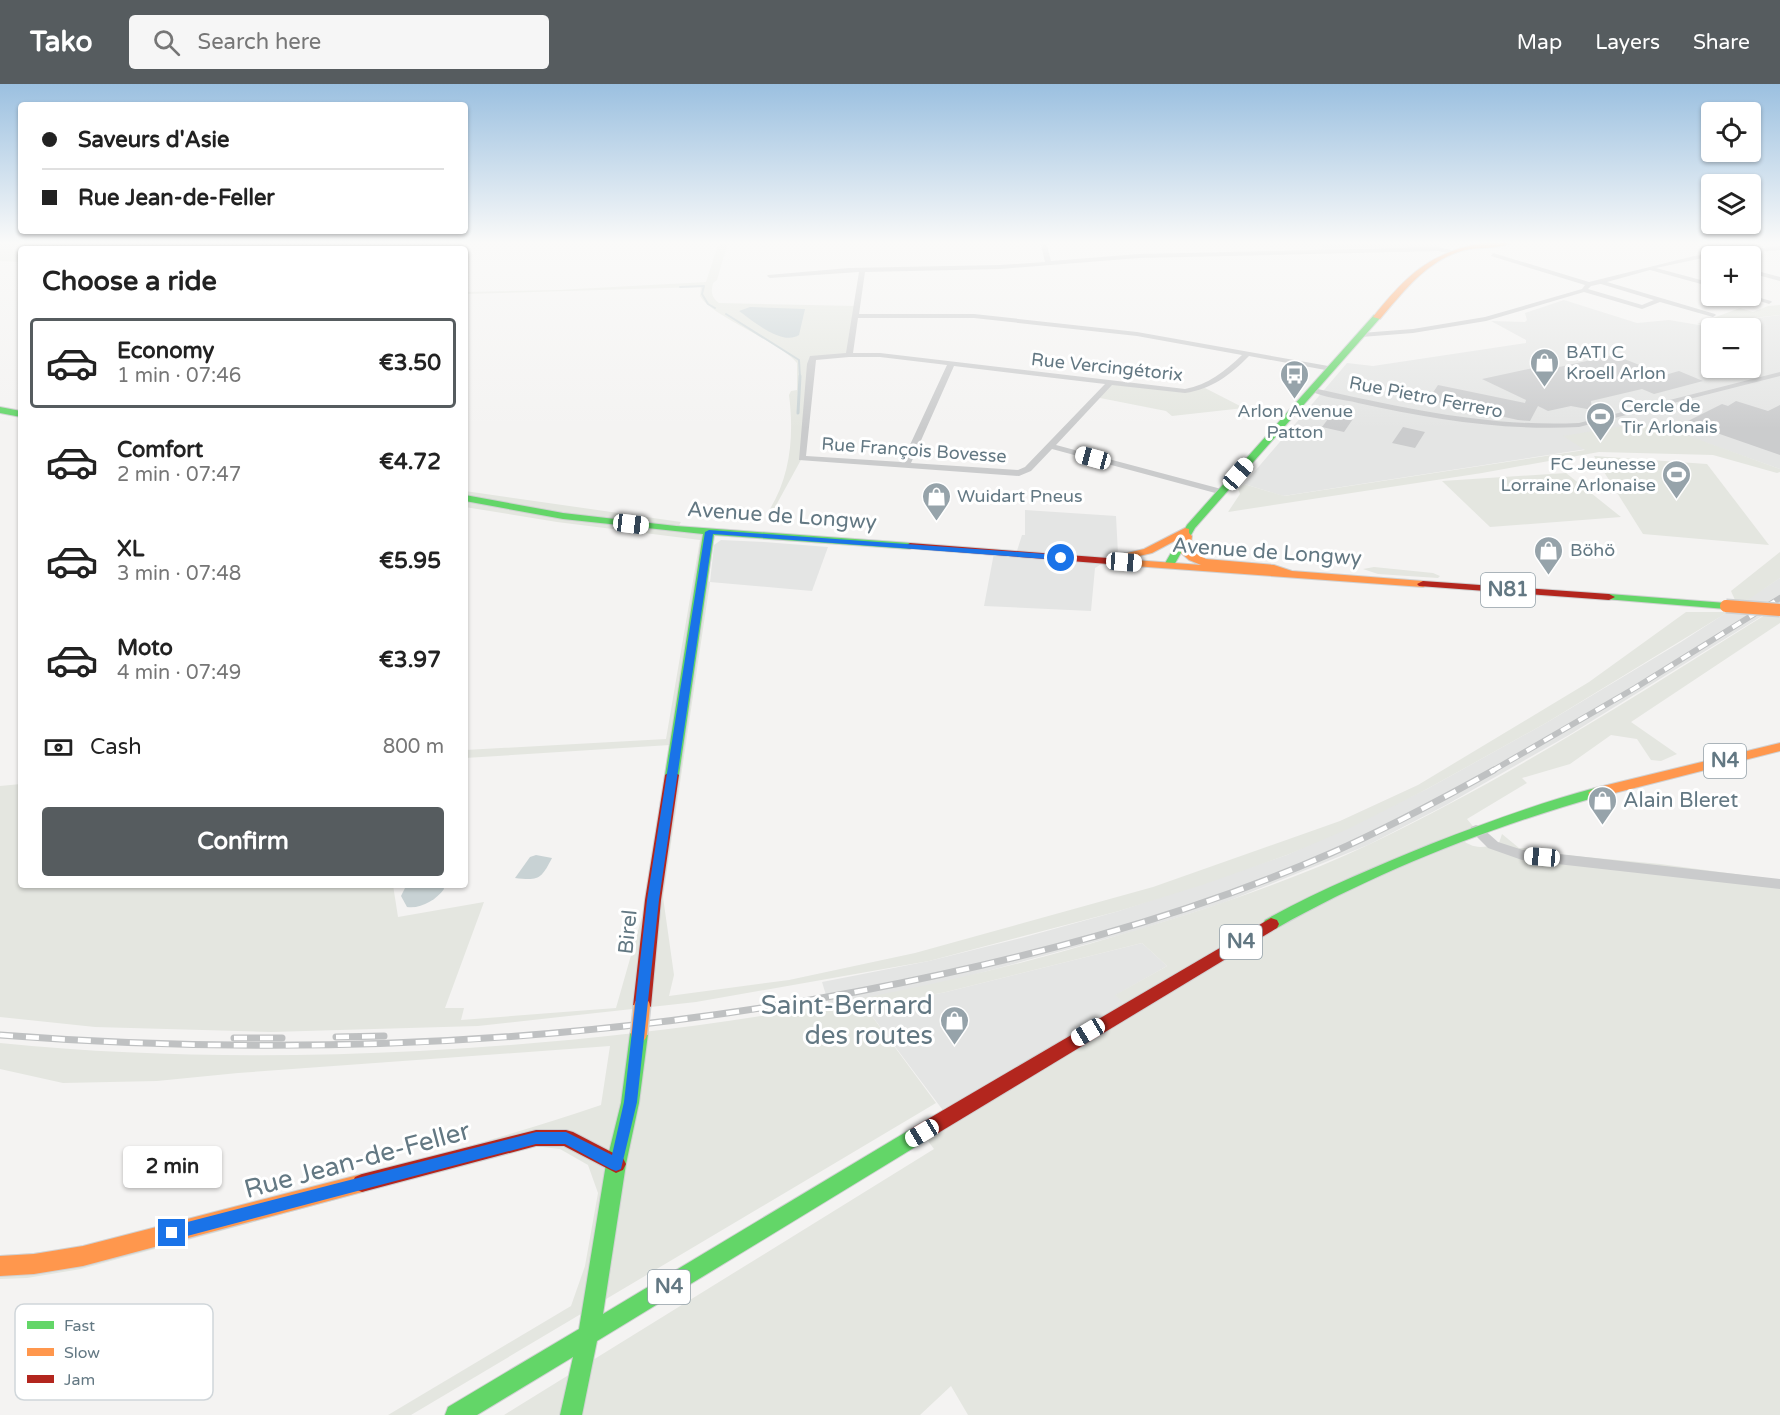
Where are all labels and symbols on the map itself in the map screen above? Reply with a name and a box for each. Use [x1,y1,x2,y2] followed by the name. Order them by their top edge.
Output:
[1566,341,1666,384] place label: BATI C Kroell Arlon
[1529,346,1561,388] shop icon: BATI C Kroell Arlon
[1030,348,1184,386] street label: Rue Vercingétorix
[1279,358,1311,400] bus stop icon: Arlon Avenue Patton
[1347,371,1505,423] street label: Rue Pietro Ferrero
[1621,395,1718,438] place label: Cercle de Tir Arlonais
[1237,400,1353,443] place label: Arlon Avenue Patton
[1584,400,1616,442] sports icon: Cercle de Tir Arlonais
[821,433,1007,467] street label: Rue François Bovesse
[1073,445,1113,471] car
[1500,453,1656,496] place label: FC Jeunesse Lorraine Arlonaise
[1219,455,1257,493] car
[1661,458,1693,500] sports icon: FC Jeunesse Lorraine Arlonaise
[920,480,952,522] shop icon: Wuidart Pneus
[957,485,1083,507] place label: Wuidart Pneus
[686,497,878,535] street label: Avenue de Longwy
[612,513,650,535] car
[1171,533,1363,571] street label: Avenue de Longwy
[1533,534,1565,576] shop icon: Böhö
[1570,539,1615,561] place label: Böhö
[1047,544,1074,571] route start
[1105,552,1143,572] car
[1481,573,1535,607] road number: N81
[1704,744,1746,778] road number: N4
[1586,784,1618,826] shop icon: Alain Bleret
[1623,788,1738,813] place label: Alain Bleret
[1523,846,1561,868] car
[613,909,643,955] street label: Birel
[1220,925,1262,959] road number: N4
[761,990,933,1051] place label: Saint-Bernard des routes
[938,1004,970,1046] shop icon: Saint-Bernard des routes
[1068,1015,1108,1049] car
[241,1115,473,1205] street label: Rue Jean-de-Feller
[902,1116,942,1150] car
[122,1146,222,1188] callout: 2 min
[158,1219,185,1246] route end
[648,1270,690,1304] road number: N4
[15,1304,213,1400] legend
[64,1316,95,1336] text: Fast
[64,1343,100,1363] text: Slow
[64,1370,95,1390] text: Jam

